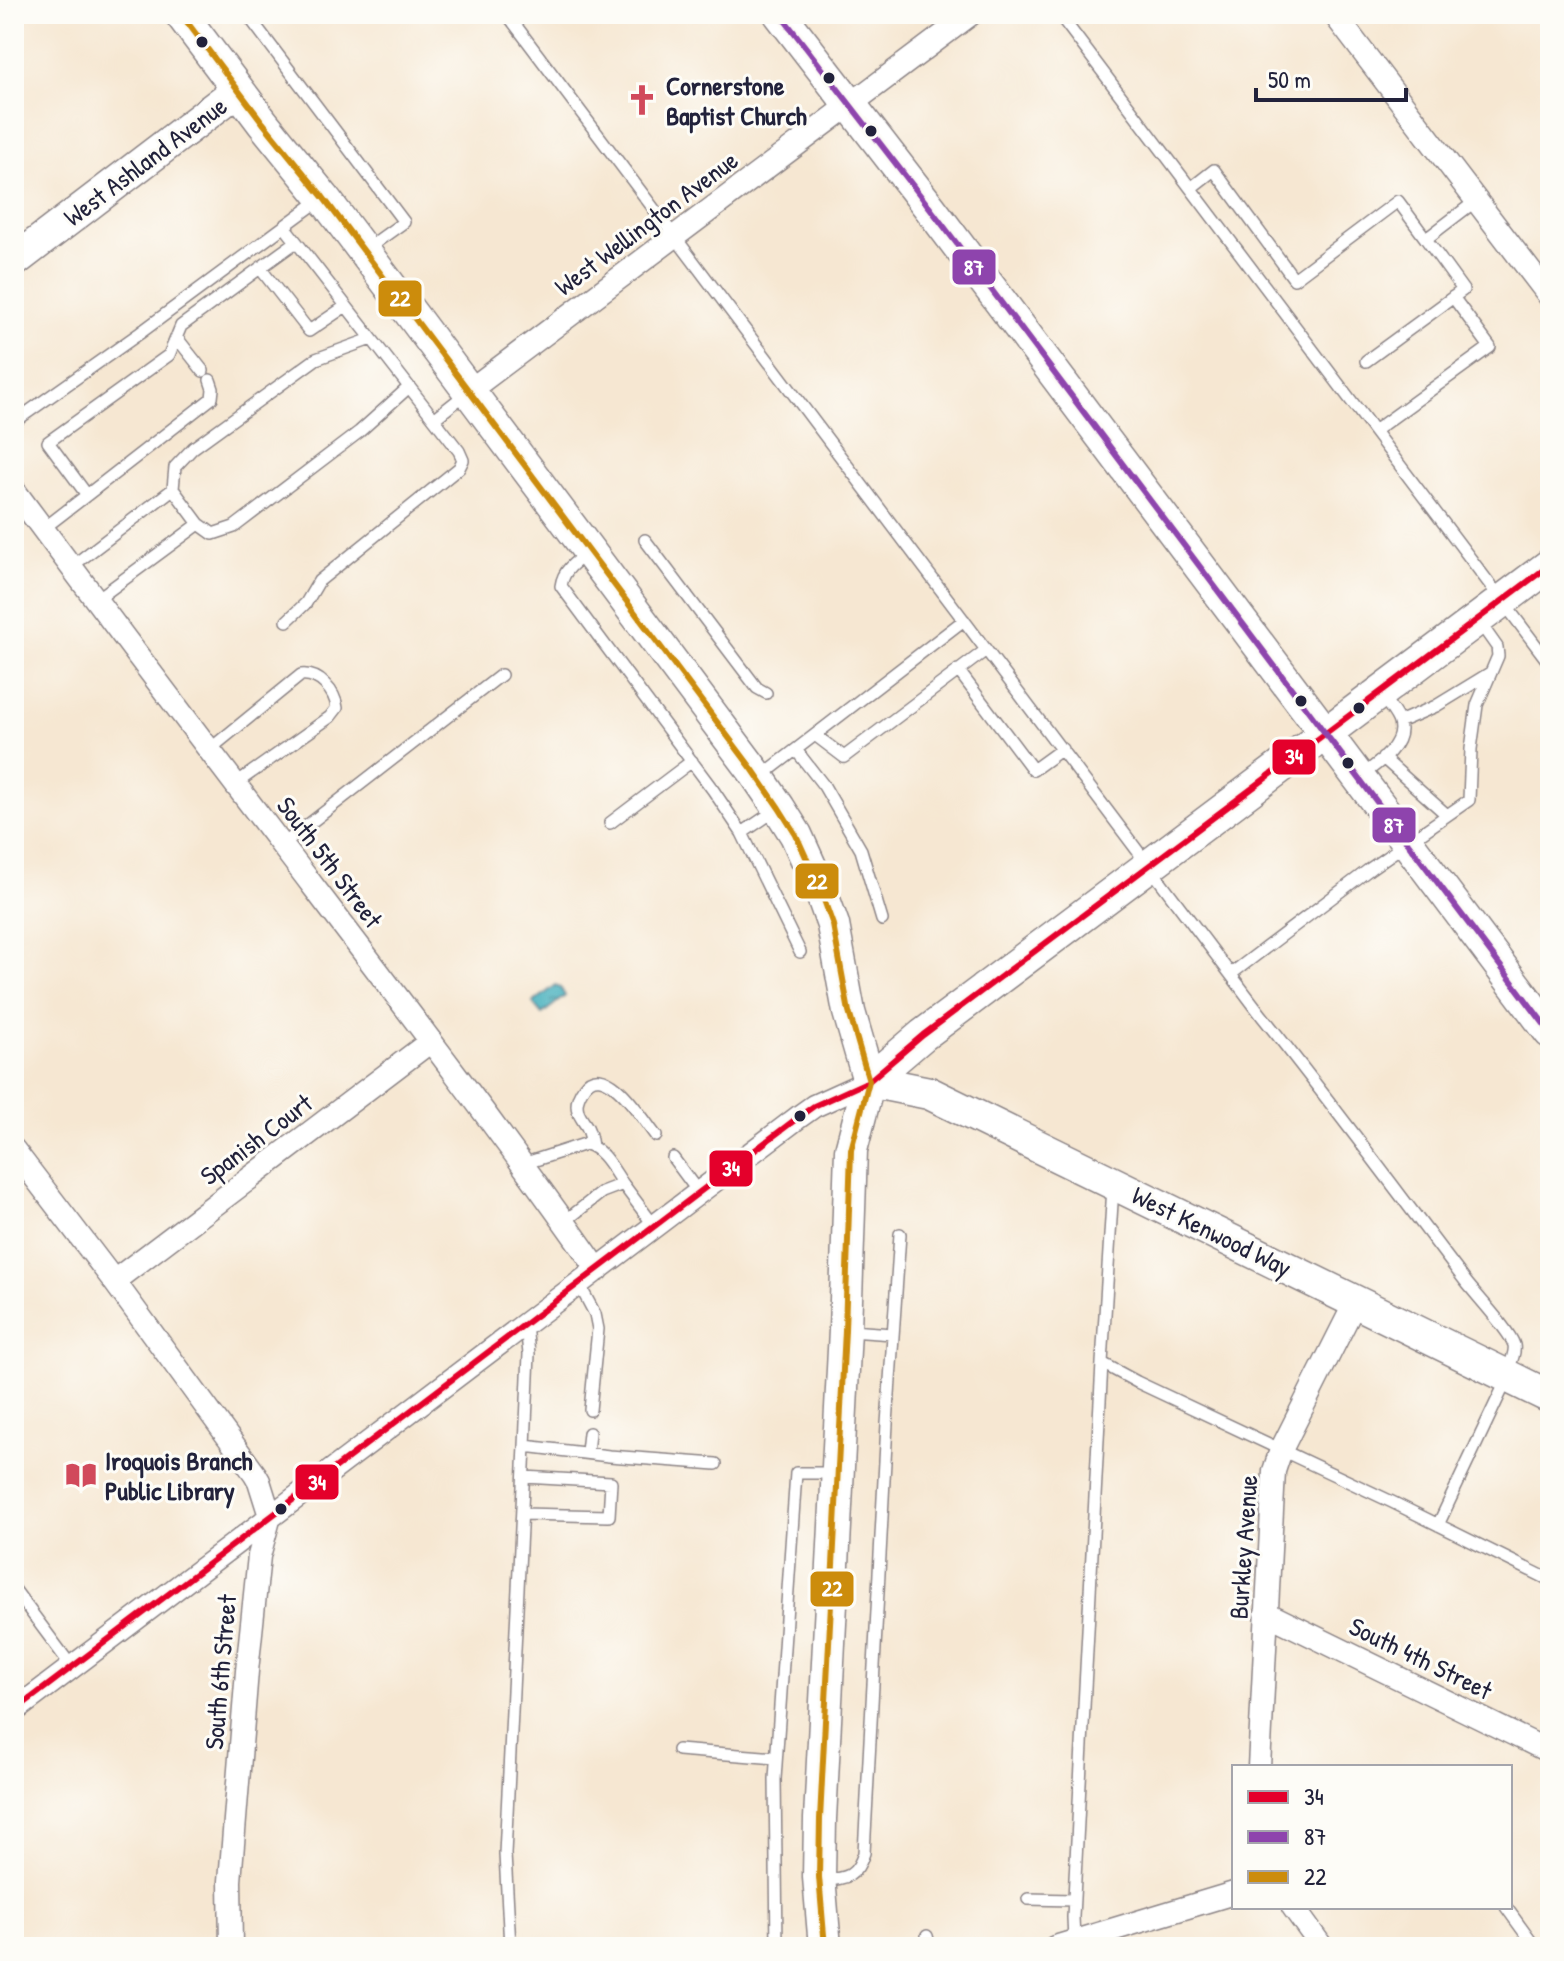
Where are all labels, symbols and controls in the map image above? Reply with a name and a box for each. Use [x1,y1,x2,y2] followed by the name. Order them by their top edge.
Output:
[194,34,210,50] unlabelled marker
[1256,52,1406,102] scale bar
[1268,63,1311,95] text: 50 m
[666,68,807,134] place label: Cornerstone Baptist Church
[821,70,837,86] unlabelled marker
[625,83,659,117] church icon: Cornerstone Baptist Church
[56,88,234,234] street label: West Ashland Avenue
[863,123,879,139] unlabelled marker
[547,142,745,304] street label: West Wellington Avenue
[951,248,997,286] line badge: 87
[964,252,984,282] text: 87
[377,279,423,318] line badge: 22
[390,283,411,313] text: 22
[1293,693,1309,709] unlabelled marker
[1351,700,1367,716] unlabelled marker
[1271,738,1317,776] line badge: 34
[1285,741,1303,771] text: 34
[1340,755,1356,771] unlabelled marker
[269,789,392,936] street label: South 5th Street
[1371,806,1417,844] line badge: 87
[1384,810,1404,840] text: 87
[794,862,840,900] line badge: 22
[807,866,828,896] text: 22
[193,1085,320,1193] street label: Spanish Court
[792,1108,808,1124] unlabelled marker
[708,1149,754,1188] line badge: 34
[722,1153,740,1183] text: 34
[1126,1177,1298,1285] street label: West Kenwood Way
[105,1443,253,1509] place label: Iroquois Branch Public Library
[64,1458,98,1492] library icon: Iroquois Branch Public Library
[294,1463,340,1501] line badge: 34
[308,1467,326,1497] text: 34
[1221,1474,1265,1620] street label: Burkley Avenue
[273,1501,289,1517] unlabelled marker
[809,1570,855,1608] line badge: 22
[822,1573,843,1603] text: 22
[196,1592,244,1751] street label: South 6th Street
[1344,1608,1499,1708] street label: South 4th Street
[1232,1765,1512,1909] legend
[1304,1780,1324,1812] text: 34
[1304,1820,1326,1852] text: 87
[1304,1860,1326,1892] text: 22

